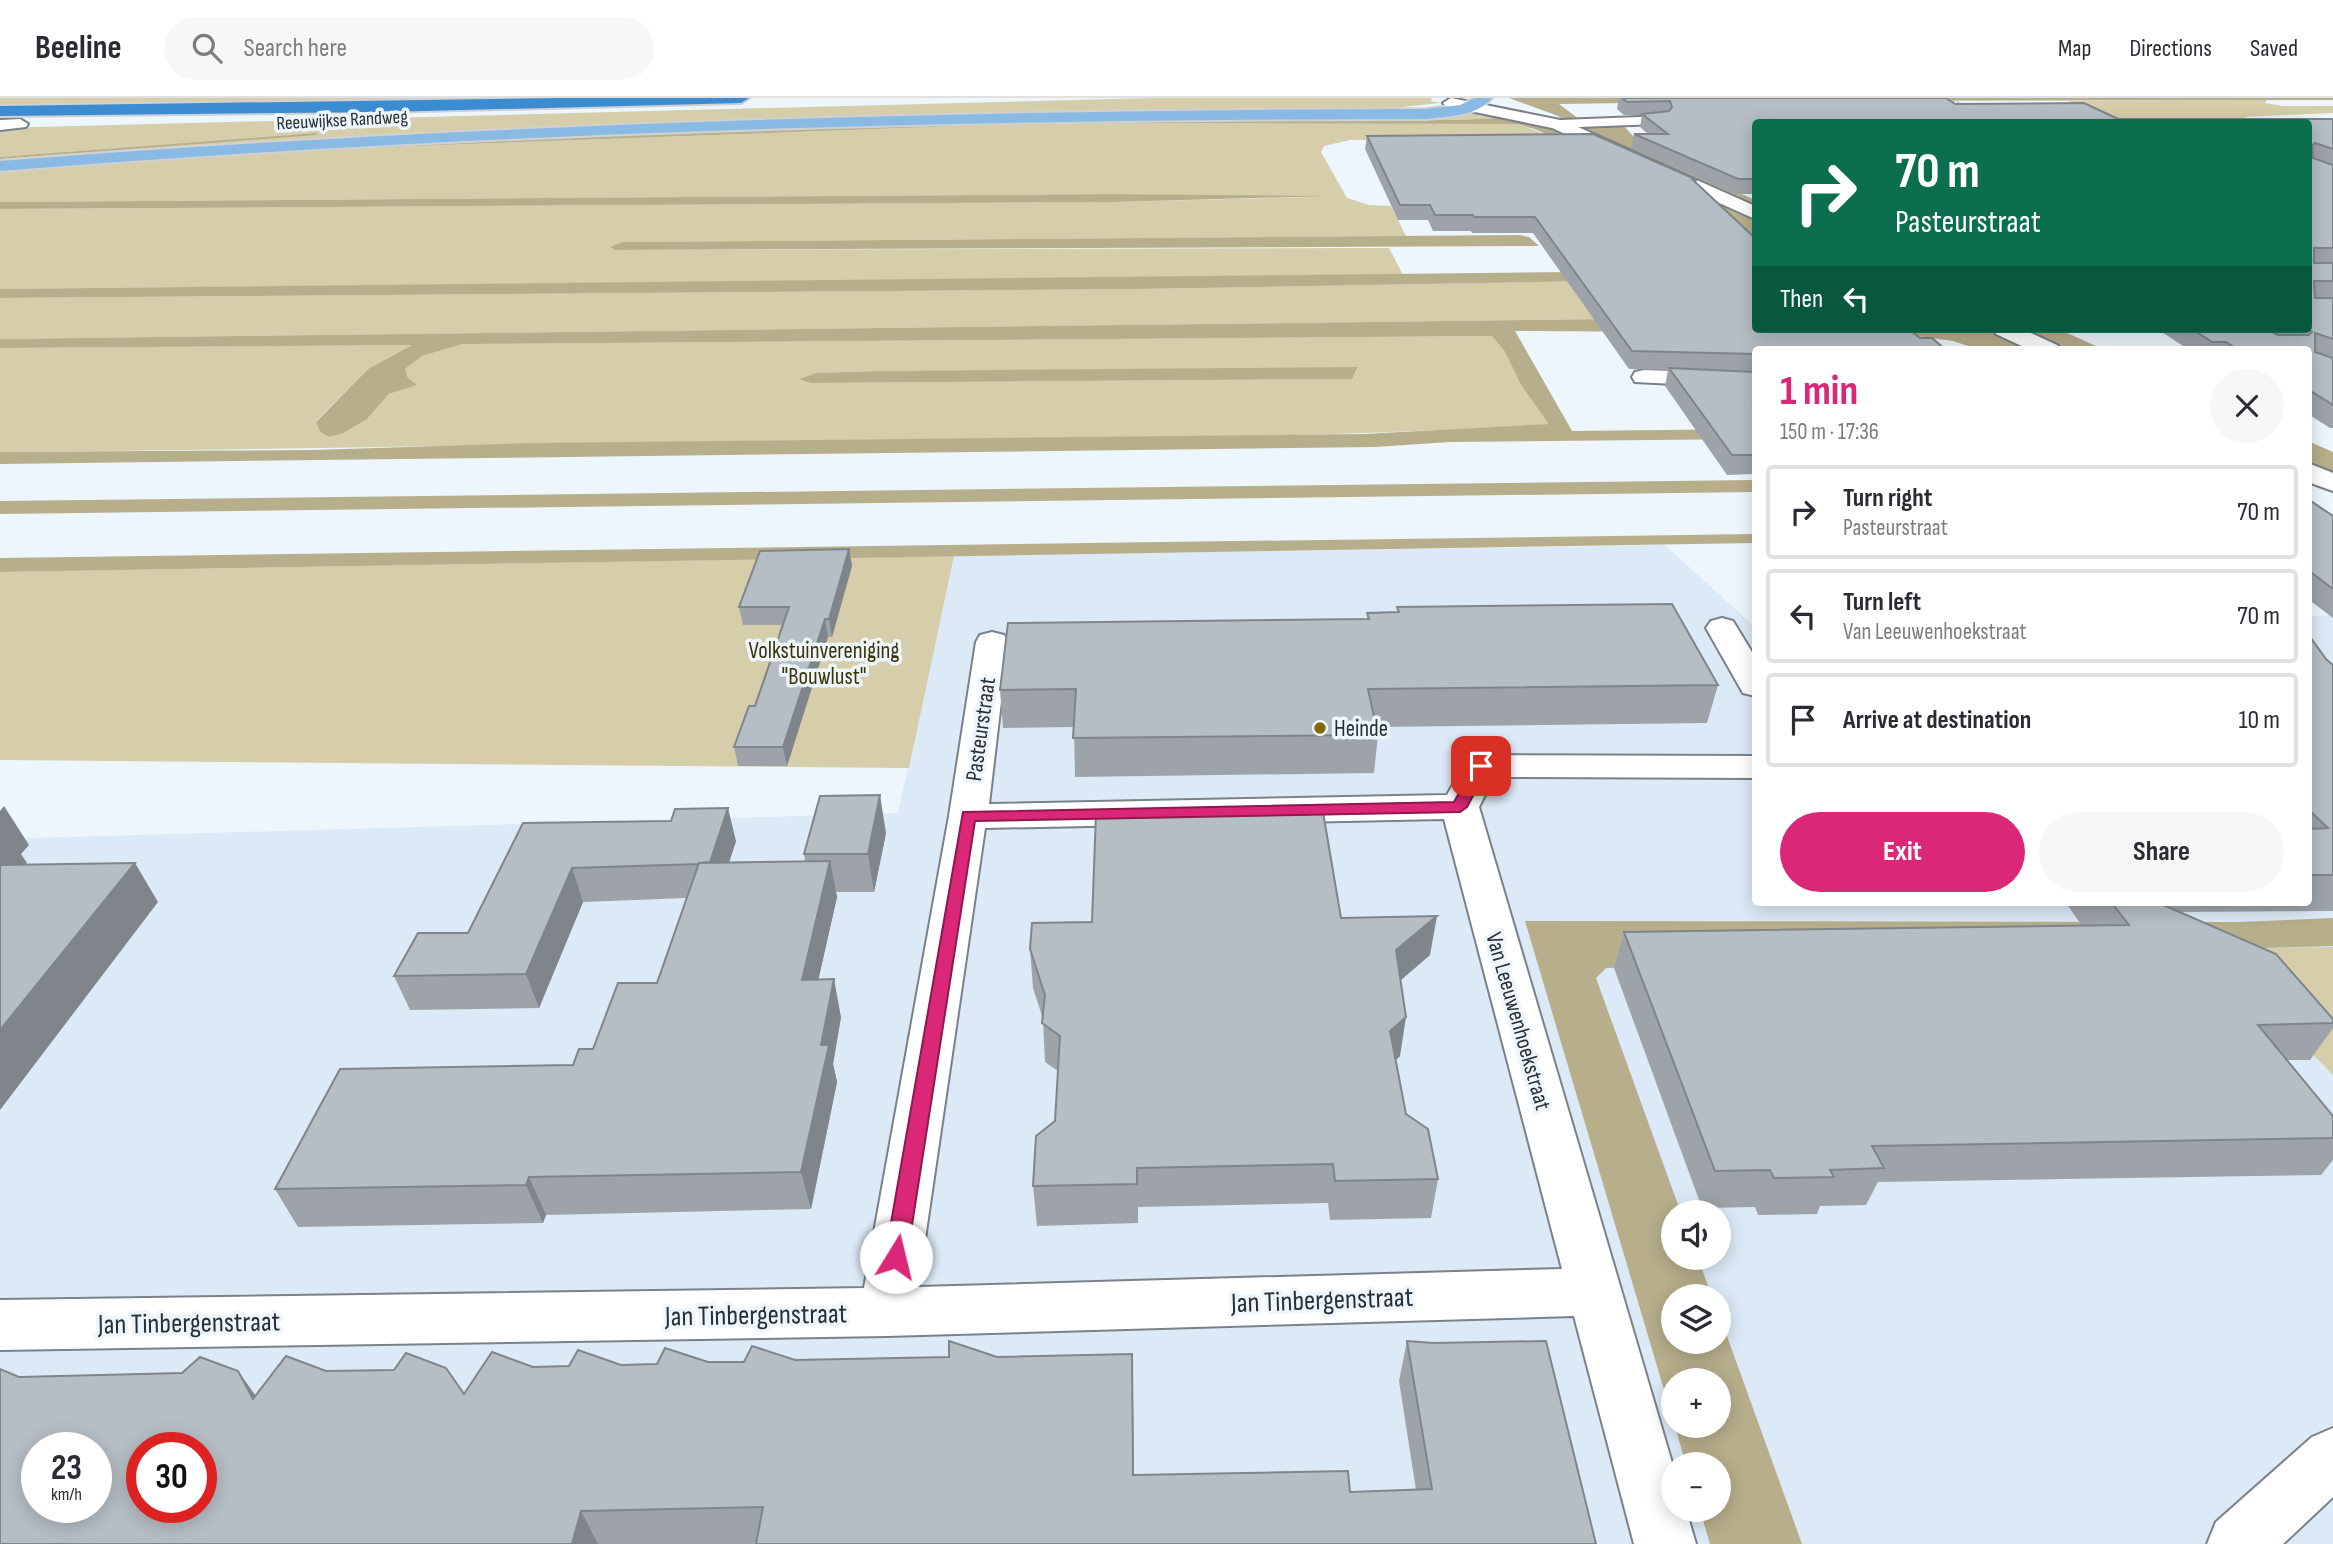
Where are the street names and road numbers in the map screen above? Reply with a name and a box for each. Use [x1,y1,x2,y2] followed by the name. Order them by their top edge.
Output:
[276,106,409,135] street label: Reeuwijkse Randweg
[960,675,1002,783] street label: Pasteurstraat
[1479,929,1557,1113] street label: Van Leeuwenhoekstraat
[1229,1281,1414,1320] street label: Jan Tinbergenstraat
[664,1297,847,1334] street label: Jan Tinbergenstraat
[97,1305,280,1342] street label: Jan Tinbergenstraat

